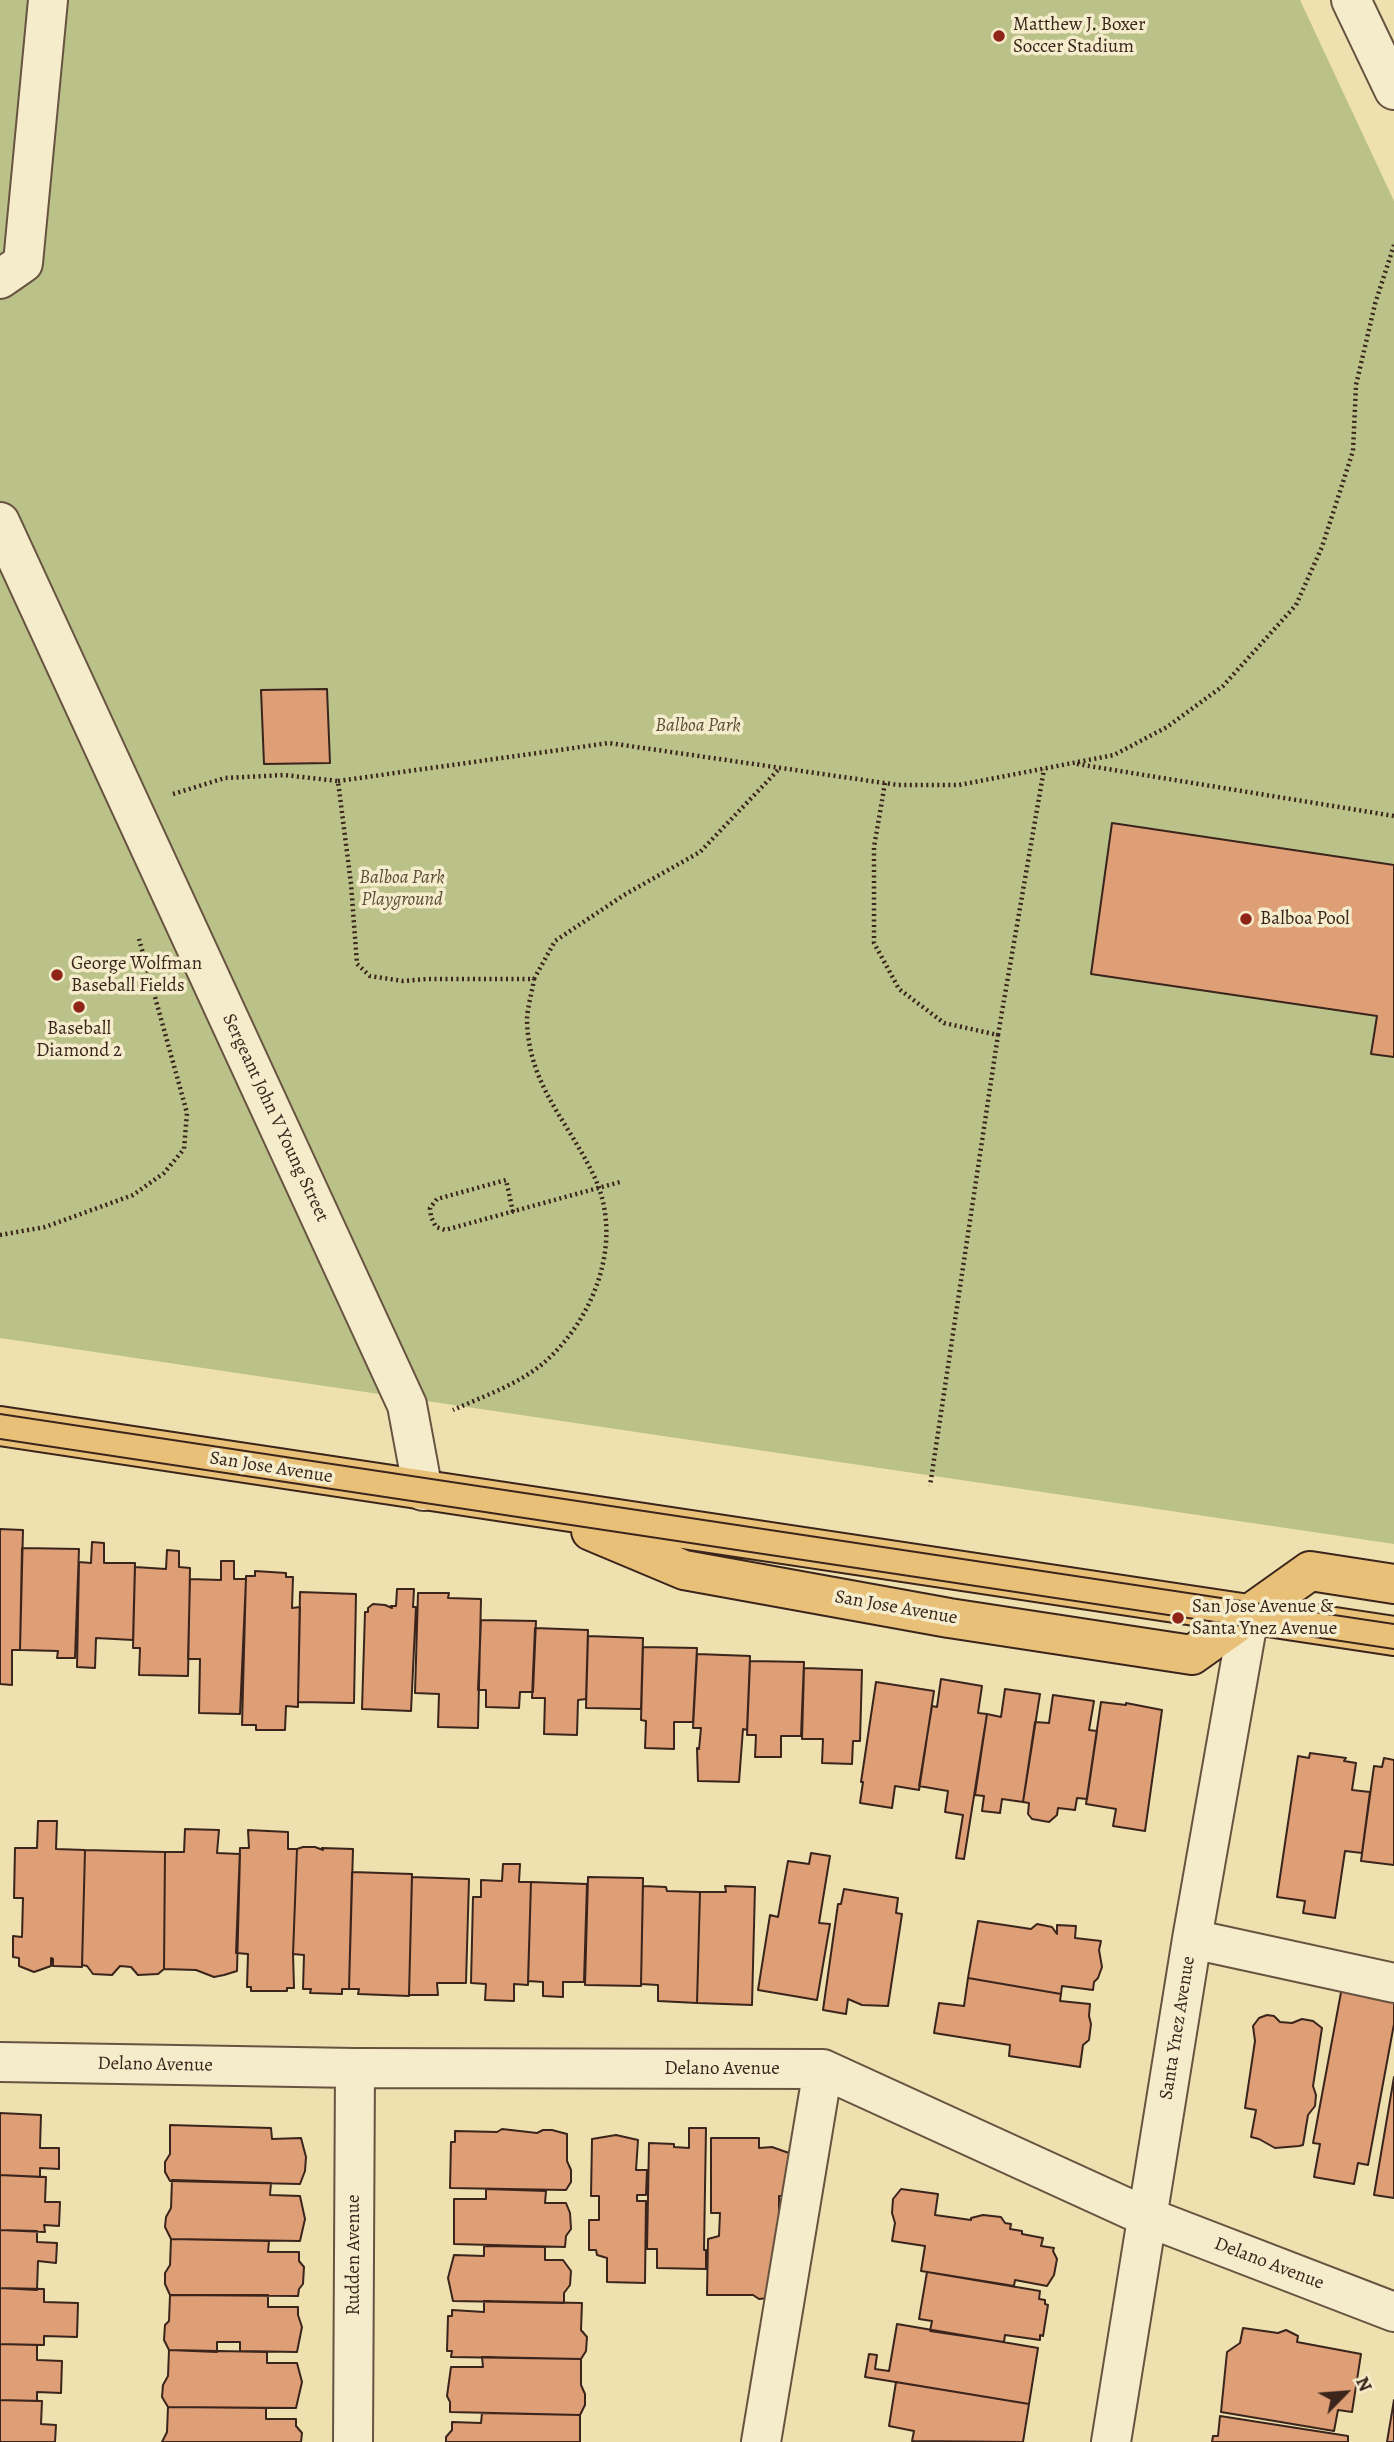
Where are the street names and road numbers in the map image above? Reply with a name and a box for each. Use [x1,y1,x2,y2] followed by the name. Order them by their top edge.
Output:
[217,1010,333,1226] street label: Sergeant John V Young Street
[208,1447,334,1489] street label: San Jose Avenue
[833,1586,959,1630] street label: San Jose Avenue
[1155,1954,1201,2102] street label: Santa Ynez Avenue
[97,2053,213,2077] street label: Delano Avenue
[664,2058,780,2080] street label: Delano Avenue
[343,2195,365,2315] street label: Rudden Avenue
[1211,2233,1327,2295] street label: Delano Avenue

